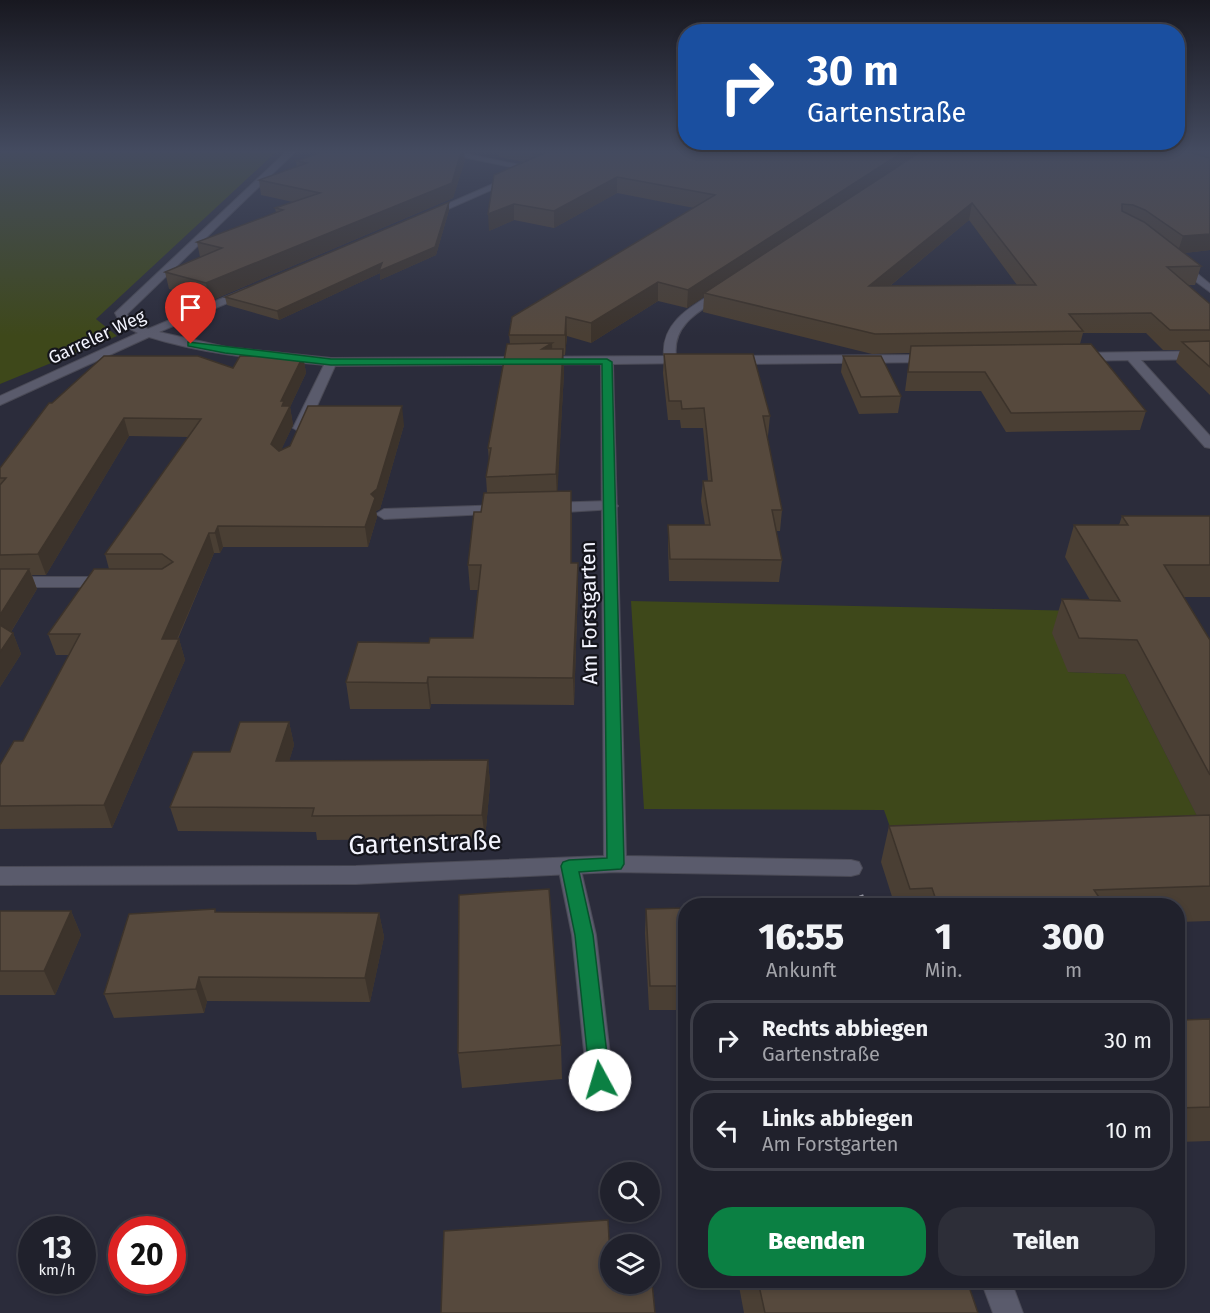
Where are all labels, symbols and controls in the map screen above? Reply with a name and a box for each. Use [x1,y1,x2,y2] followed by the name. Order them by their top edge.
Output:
[807,46,899,96] text: 30 m
[708,48,786,126] icon: right
[807,97,966,129] text: Gartenstraße
[165,282,216,344] pin
[174,291,207,324] icon: arrive
[45,305,150,369] street label: Garreler Weg
[575,541,603,685] street label: Am Forstgarten
[348,825,502,861] street label: Gartenstraße
[758,915,844,959] text: 16:55
[935,915,952,959] text: 1
[1043,915,1105,959] text: 300
[766,958,837,982] text: Ankunft
[925,958,962,982] text: Min.
[1065,958,1082,982] text: m
[762,1015,928,1042] text: Rechts abbiegen
[711,1024,744,1057] icon: right
[1104,1027,1152,1054] text: 30 m
[762,1042,880,1066] text: Gartenstraße
[568,1048,632,1112] position arrow
[762,1105,913,1132] text: Links abbiegen
[711,1114,744,1147] icon: left
[1106,1117,1152,1144] text: 10 m
[762,1132,899,1156] text: Am Forstgarten
[600,1162,660,1294] map controls
[600,1162,660,1222] button: search
[708,1207,926,1276] button: Beenden
[938,1207,1155,1276] button: Teilen
[108,1216,186,1294] speed limit sign: 20
[42,1230,72,1266] text: 13
[600,1234,660,1294] button: layers
[38,1261,76,1279] text: km/h

